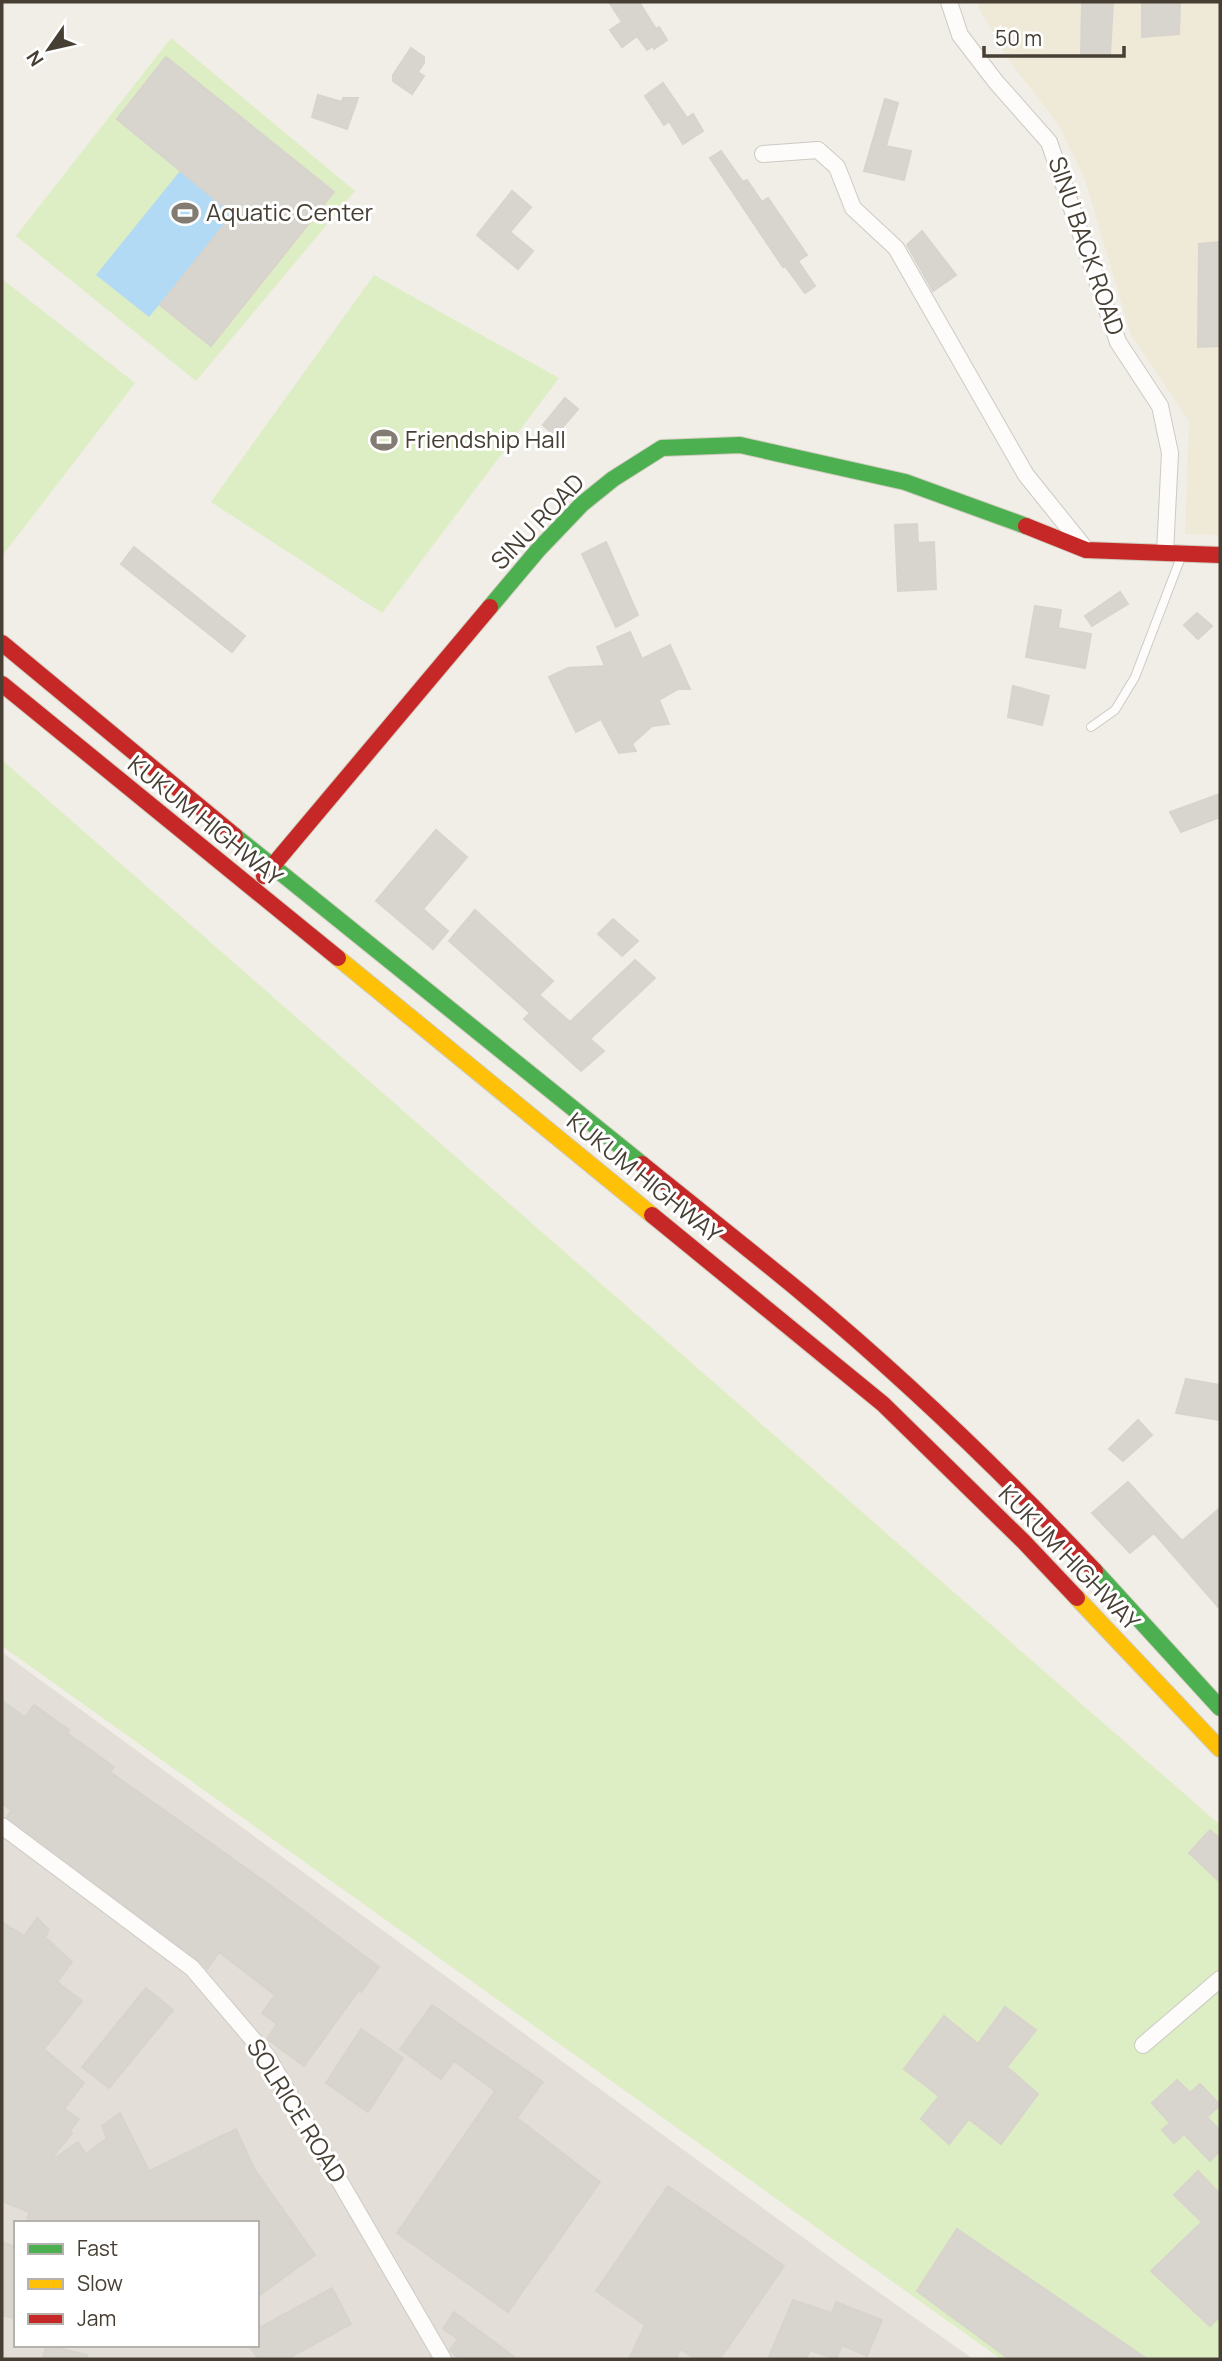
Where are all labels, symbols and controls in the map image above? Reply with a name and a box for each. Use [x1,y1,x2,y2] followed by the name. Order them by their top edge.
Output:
[14,14,84,84] north arrow
[984,14,1124,58] scale bar
[995,24,1042,52] text: 50 m
[20,46,50,71] text: N
[1041,152,1133,339] street label: SINU BACK ROAD
[206,195,374,228] place label: Aquatic Center
[170,198,200,228] sports icon: Aquatic Center
[405,422,566,455] place label: Friendship Hall
[369,425,399,455] sports icon: Friendship Hall
[483,466,591,576] street label: SINU ROAD
[122,747,291,893] street label: KUKUM HIGHWAY
[561,1104,730,1250] street label: KUKUM HIGHWAY
[992,1477,1149,1637] street label: KUKUM HIGHWAY
[240,2032,355,2189] street label: SOLRICE ROAD
[14,2221,259,2347] legend
[77,2234,118,2262] text: Fast
[77,2269,123,2297] text: Slow
[77,2304,116,2332] text: Jam

